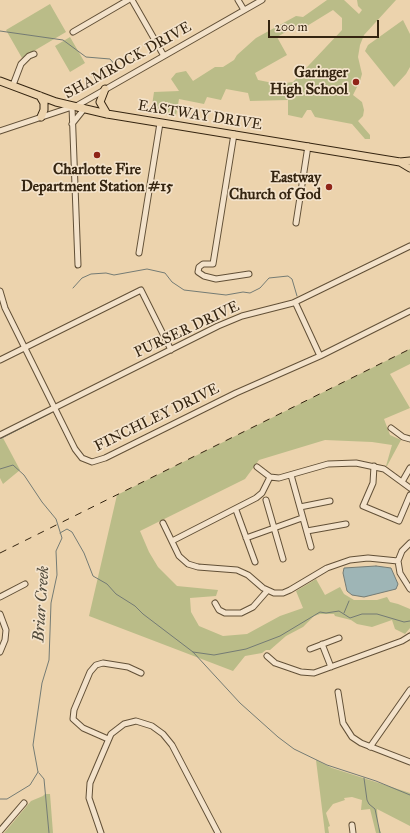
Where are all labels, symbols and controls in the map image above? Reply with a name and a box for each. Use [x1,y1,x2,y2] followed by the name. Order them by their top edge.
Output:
[270,12,381,38] scale bar
[61,19,195,103] street label: SHAMROCK DRIVE
[275,20,308,34] text: 200 m
[270,64,348,99] place label: Garinger High School
[351,77,361,87] marker: Garinger High School
[137,97,263,135] street label: EASTWAY DRIVE
[92,150,102,160] marker: Charlotte Fire Department Station #15
[21,161,173,196] place label: Charlotte Fire Department Station #15
[229,169,321,204] place label: Eastway Church of God
[324,182,334,192] marker: Eastway Church of God
[132,298,242,362] street label: PURSER DRIVE
[92,380,222,456] street label: FINCHLEY DRIVE
[30,565,54,643] water label: Briar Creek

